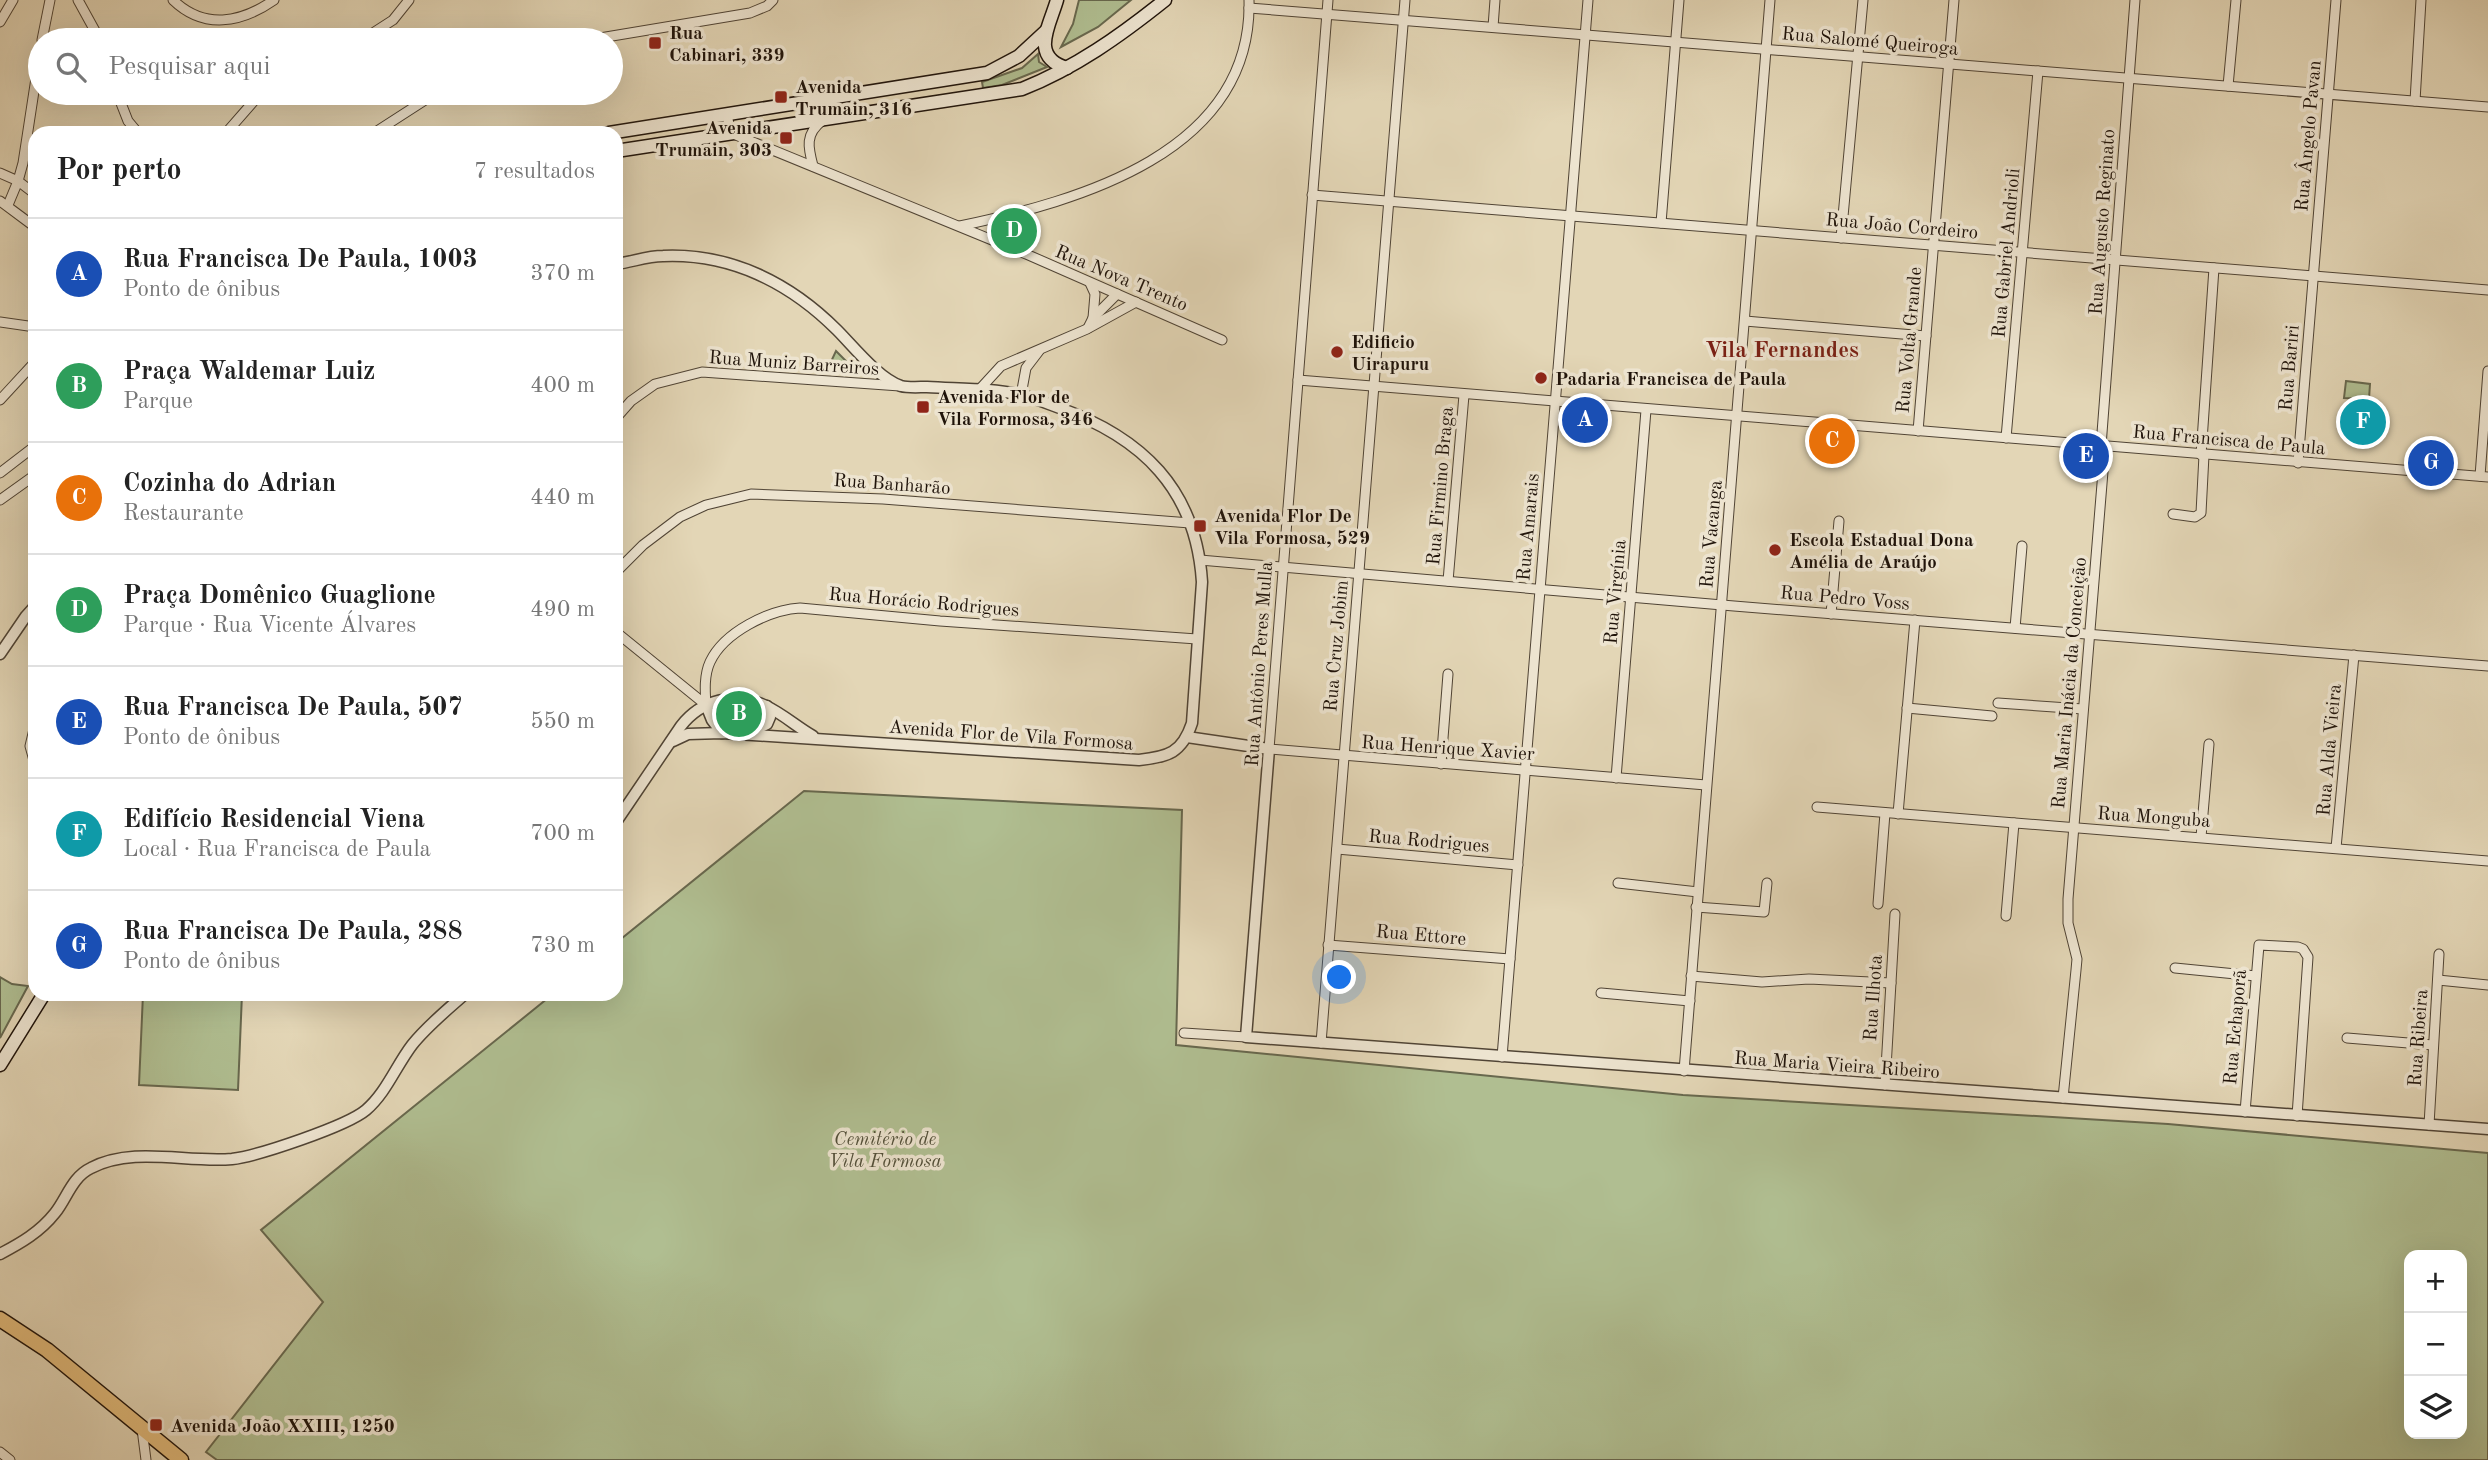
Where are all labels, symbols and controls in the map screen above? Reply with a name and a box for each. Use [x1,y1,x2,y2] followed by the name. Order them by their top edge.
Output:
[669,25,785,66] place label: Rua Cabinari, 339
[1781,25,1960,60] street label: Rua Salomé Queiroga
[28,28,623,105] search box
[647,35,663,51] marker: Rua Cabinari, 339
[52,48,90,86] icon: search
[108,54,270,80] text: Pesquisar aqui
[2289,59,2326,213] street label: Rua Ângelo Pavan
[795,79,912,120] place label: Avenida Trumain, 316
[773,89,789,105] marker: Avenida Trumain, 316
[655,120,772,161] place label: Avenida Trumain, 303
[2088,128,2119,316] street label: Rua Augusto Reginato
[778,130,794,146] marker: Avenida Trumain, 303
[56,156,182,186] text: Por perto
[474,160,595,183] text: 7 resultados
[1991,167,2024,339] street label: Rua Gabriel Andrioli
[991,205,1037,257] pin: D
[1825,211,1979,244] street label: Rua João Cordeiro
[1052,243,1190,316] street label: Rua Nova Trento
[123,247,478,273] text: Rua Francisca De Paula, 1003
[70,262,88,285] text: A
[530,262,595,285] text: 370 m
[1895,266,1926,414] street label: Rua Volta Grande
[123,278,280,301] text: Ponto de ônibus
[2277,324,2304,412] street label: Rua Bariri
[1351,334,1429,375] place label: Edificio Uirapuru
[1705,339,1859,362] district label: Vila Fernandes
[1329,344,1345,360] marker: Edificio Uirapuru
[708,349,880,380] street label: Rua Muniz Barreiros
[123,359,375,385] text: Praça Waldemar Luiz
[1533,370,1549,386] marker: Padaria Francisca de Paula
[1555,371,1787,390] place label: Padaria Francisca de Paula
[71,374,87,397] text: B
[530,374,595,397] text: 400 m
[937,389,1093,430] place label: Avenida Flor de Vila Formosa, 346
[123,390,193,413] text: Parque
[1562,394,1608,446] pin: A
[2340,396,2386,448] pin: F
[915,399,931,415] marker: Avenida Flor de Vila Formosa, 346
[1425,405,1458,566] street label: Rua Firmino Braga
[1809,415,1855,467] pin: C
[2132,424,2327,459] street label: Rua Francisca de Paula
[2063,430,2109,482] pin: E
[2408,437,2454,489] pin: G
[123,471,336,497] text: Cozinha do Adrian
[833,472,951,499] street label: Rua Banharão
[1515,473,1544,582] street label: Rua Amarais
[1698,479,1727,589] street label: Rua Vacanga
[71,486,87,509] text: C
[530,486,595,509] text: 440 m
[123,502,244,525] text: Restaurante
[1214,508,1370,549] place label: Avenida Flor De Vila Formosa, 529
[1192,518,1208,534] marker: Avenida Flor De Vila Formosa, 529
[1789,532,1974,573] place label: Escola Estadual Dona Amélia de Araújo
[1602,538,1631,646] street label: Rua Virgínia
[1767,542,1783,558] marker: Escola Estadual Dona Amélia de Araújo
[2050,556,2091,810] street label: Rua Maria Inácia da Conceição
[1244,560,1277,768] street label: Rua Antônio Peres Mulla
[1322,579,1353,713] street label: Rua Cruz Jobim
[123,583,436,609] text: Praça Domênico Guaglione
[1779,584,1911,615] street label: Rua Pedro Voss
[828,586,1020,621] street label: Rua Horácio Rodrigues
[70,598,88,621] text: D
[530,598,595,621] text: 490 m
[123,614,416,637] text: Parque · Rua Vicente Álvares
[2315,683,2346,817] street label: Rua Alda Vieira
[716,688,762,740] pin: B
[123,695,462,721] text: Rua Francisca De Paula, 507
[71,710,87,733] text: E
[530,710,595,733] text: 550 m
[888,718,1134,755] street label: Avenida Flor de Vila Formosa
[123,726,280,749] text: Ponto de ônibus
[1360,734,1535,765] street label: Rua Henrique Xavier
[2097,805,2212,832] street label: Rua Monguba
[123,807,425,833] text: Edifício Residencial Viena
[71,822,87,845] text: F
[530,822,595,845] text: 700 m
[1367,828,1490,857] street label: Rua Rodrigues
[123,838,431,861] text: Local · Rua Francisca de Paula
[123,919,462,945] text: Rua Francisca De Paula, 288
[1375,923,1467,950] street label: Rua Ettore
[71,934,87,957] text: G
[530,934,595,957] text: 730 m
[123,950,280,973] text: Ponto de ônibus
[1862,954,1887,1042] street label: Rua Ilhota
[1322,960,1356,994] your location
[2222,968,2251,1086] street label: Rua Echaporã
[2407,988,2432,1088] street label: Rua Ribeira
[1733,1050,1940,1083] street label: Rua Maria Vieira Ribeiro
[828,1131,942,1172] park label: Cemitério de Vila Formosa
[2404,1250,2467,1439] map controls
[2404,1250,2467,1313] button: +
[2404,1313,2467,1376] button: −
[2404,1376,2467,1439] button: layers
[148,1417,164,1433] marker: Avenida João XXIII, 1250
[170,1418,395,1437] place label: Avenida João XXIII, 1250

